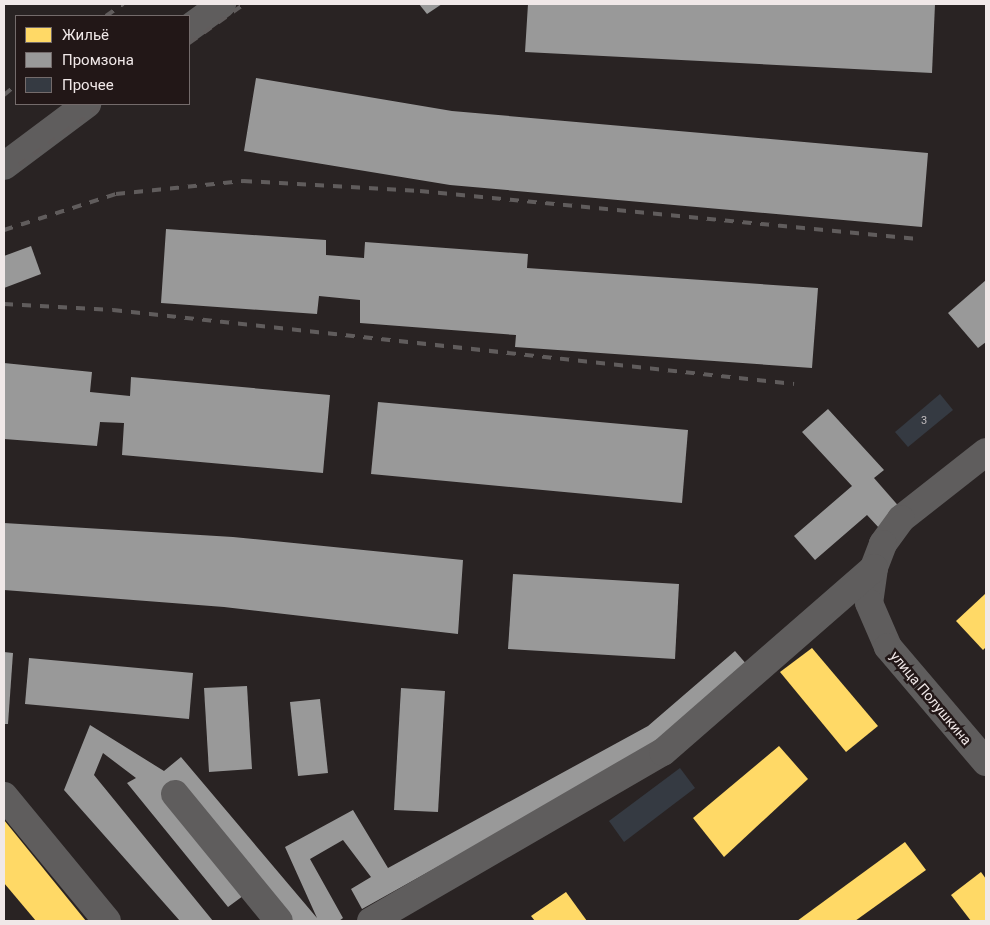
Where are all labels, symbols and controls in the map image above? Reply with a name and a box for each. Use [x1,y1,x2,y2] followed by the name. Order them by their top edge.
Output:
[15,15,190,105] legend
[62,26,109,44] text: Жильё
[62,51,134,69] text: Промзона
[62,76,114,94] text: Прочее
[921,414,927,428] house number: 3
[887,648,975,748] street label: улица Полушкина

